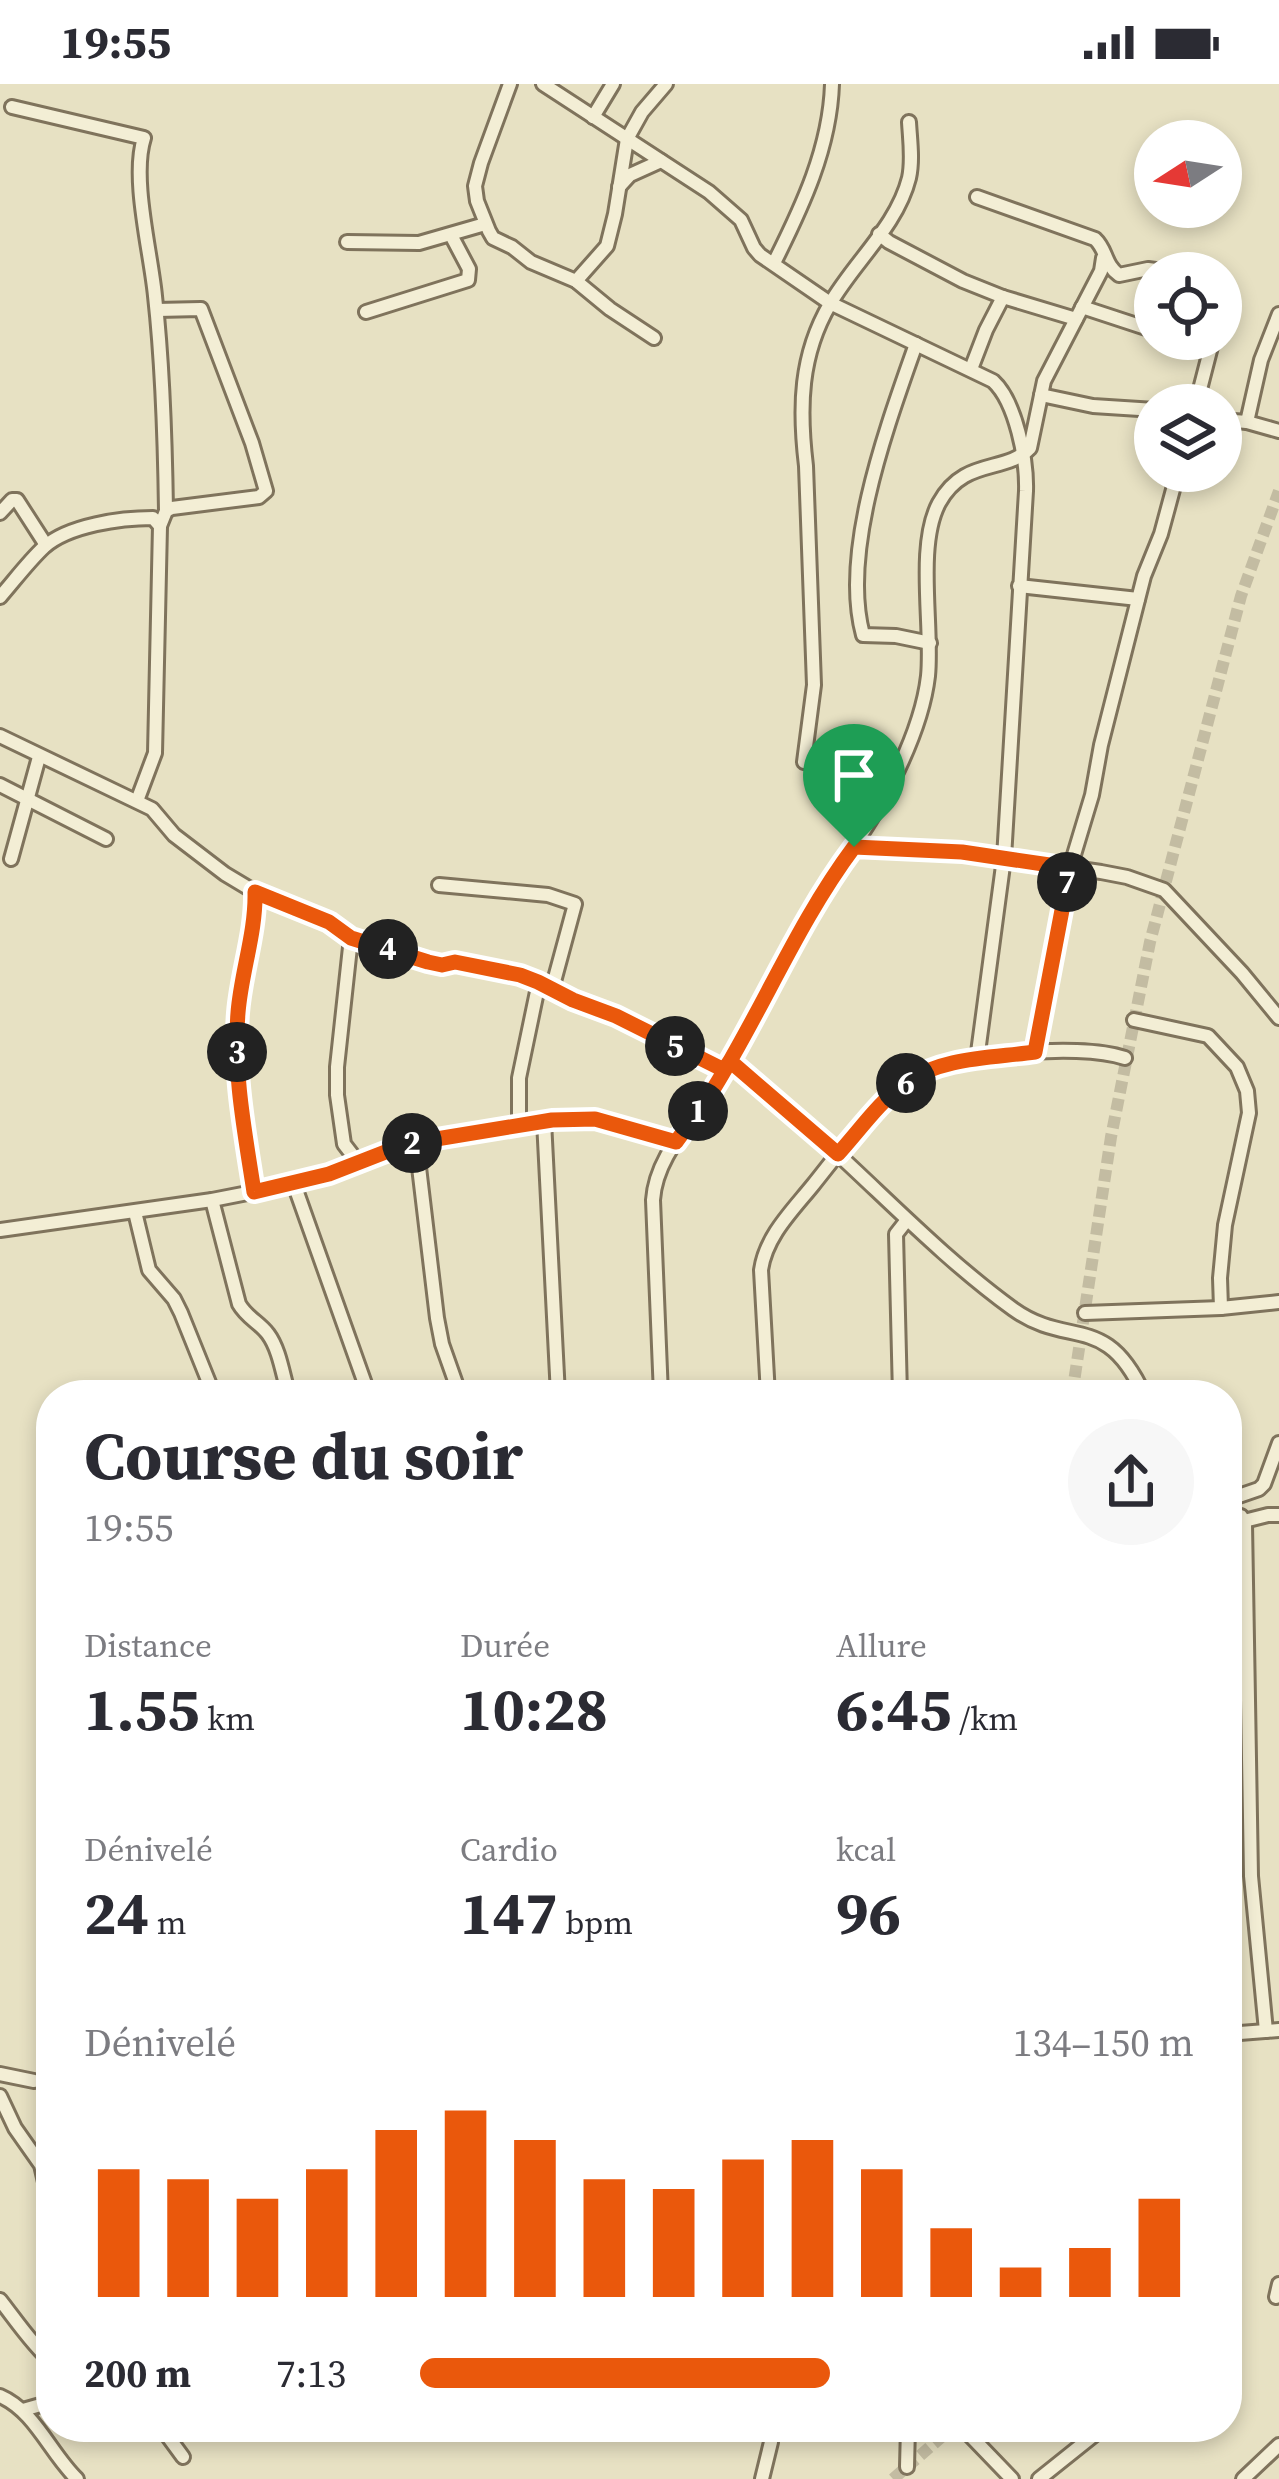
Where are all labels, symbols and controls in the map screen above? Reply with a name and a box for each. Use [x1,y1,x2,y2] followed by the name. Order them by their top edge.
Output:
[60,11,171,73] text: 19:55
[1134,120,1242,228] north arrow
[1134,120,1242,492] map controls
[1134,252,1242,360] button: locate
[1134,384,1242,492] button: layers
[803,724,905,847] pin
[821,742,887,808] icon: arrive
[1037,852,1097,912] pin: 7
[1058,859,1076,904] text: 7
[358,919,418,979] pin: 4
[379,926,397,971] text: 4
[645,1016,705,1076] pin: 5
[207,1022,267,1082] pin: 3
[666,1023,684,1068] text: 5
[228,1029,246,1074] text: 3
[876,1053,936,1113] pin: 6
[897,1060,915,1105] text: 6
[668,1081,728,1141] pin: 1
[689,1088,707,1133] text: 1
[382,1113,442,1173] pin: 2
[403,1120,421,1165] text: 2
[84,1411,523,1501] text: Course du soir
[1068,1419,1194,1545] button: share
[84,1501,174,1554] text: 19:55
[84,1623,212,1668] text: Distance
[460,1623,550,1668] text: Durée
[836,1623,927,1668] text: Allure
[84,1668,200,1750] text: 1.55
[460,1668,608,1750] text: 10:28
[836,1668,952,1750] text: 6:45
[200,1696,255,1741] text: km
[952,1696,1018,1741] text: /km
[84,1827,213,1872] text: Dénivelé
[460,1827,558,1872] text: Cardio
[836,1827,896,1872] text: kcal
[84,1872,149,1954] text: 24
[460,1872,558,1954] text: 147
[836,1872,901,1954] text: 96
[149,1900,186,1945] text: m
[558,1900,633,1945] text: bpm
[84,2016,236,2069] text: Dénivelé
[1013,2016,1194,2069] text: 134–150 m
[84,2347,191,2400] text: 200 m
[276,2347,346,2400] text: 7:13

